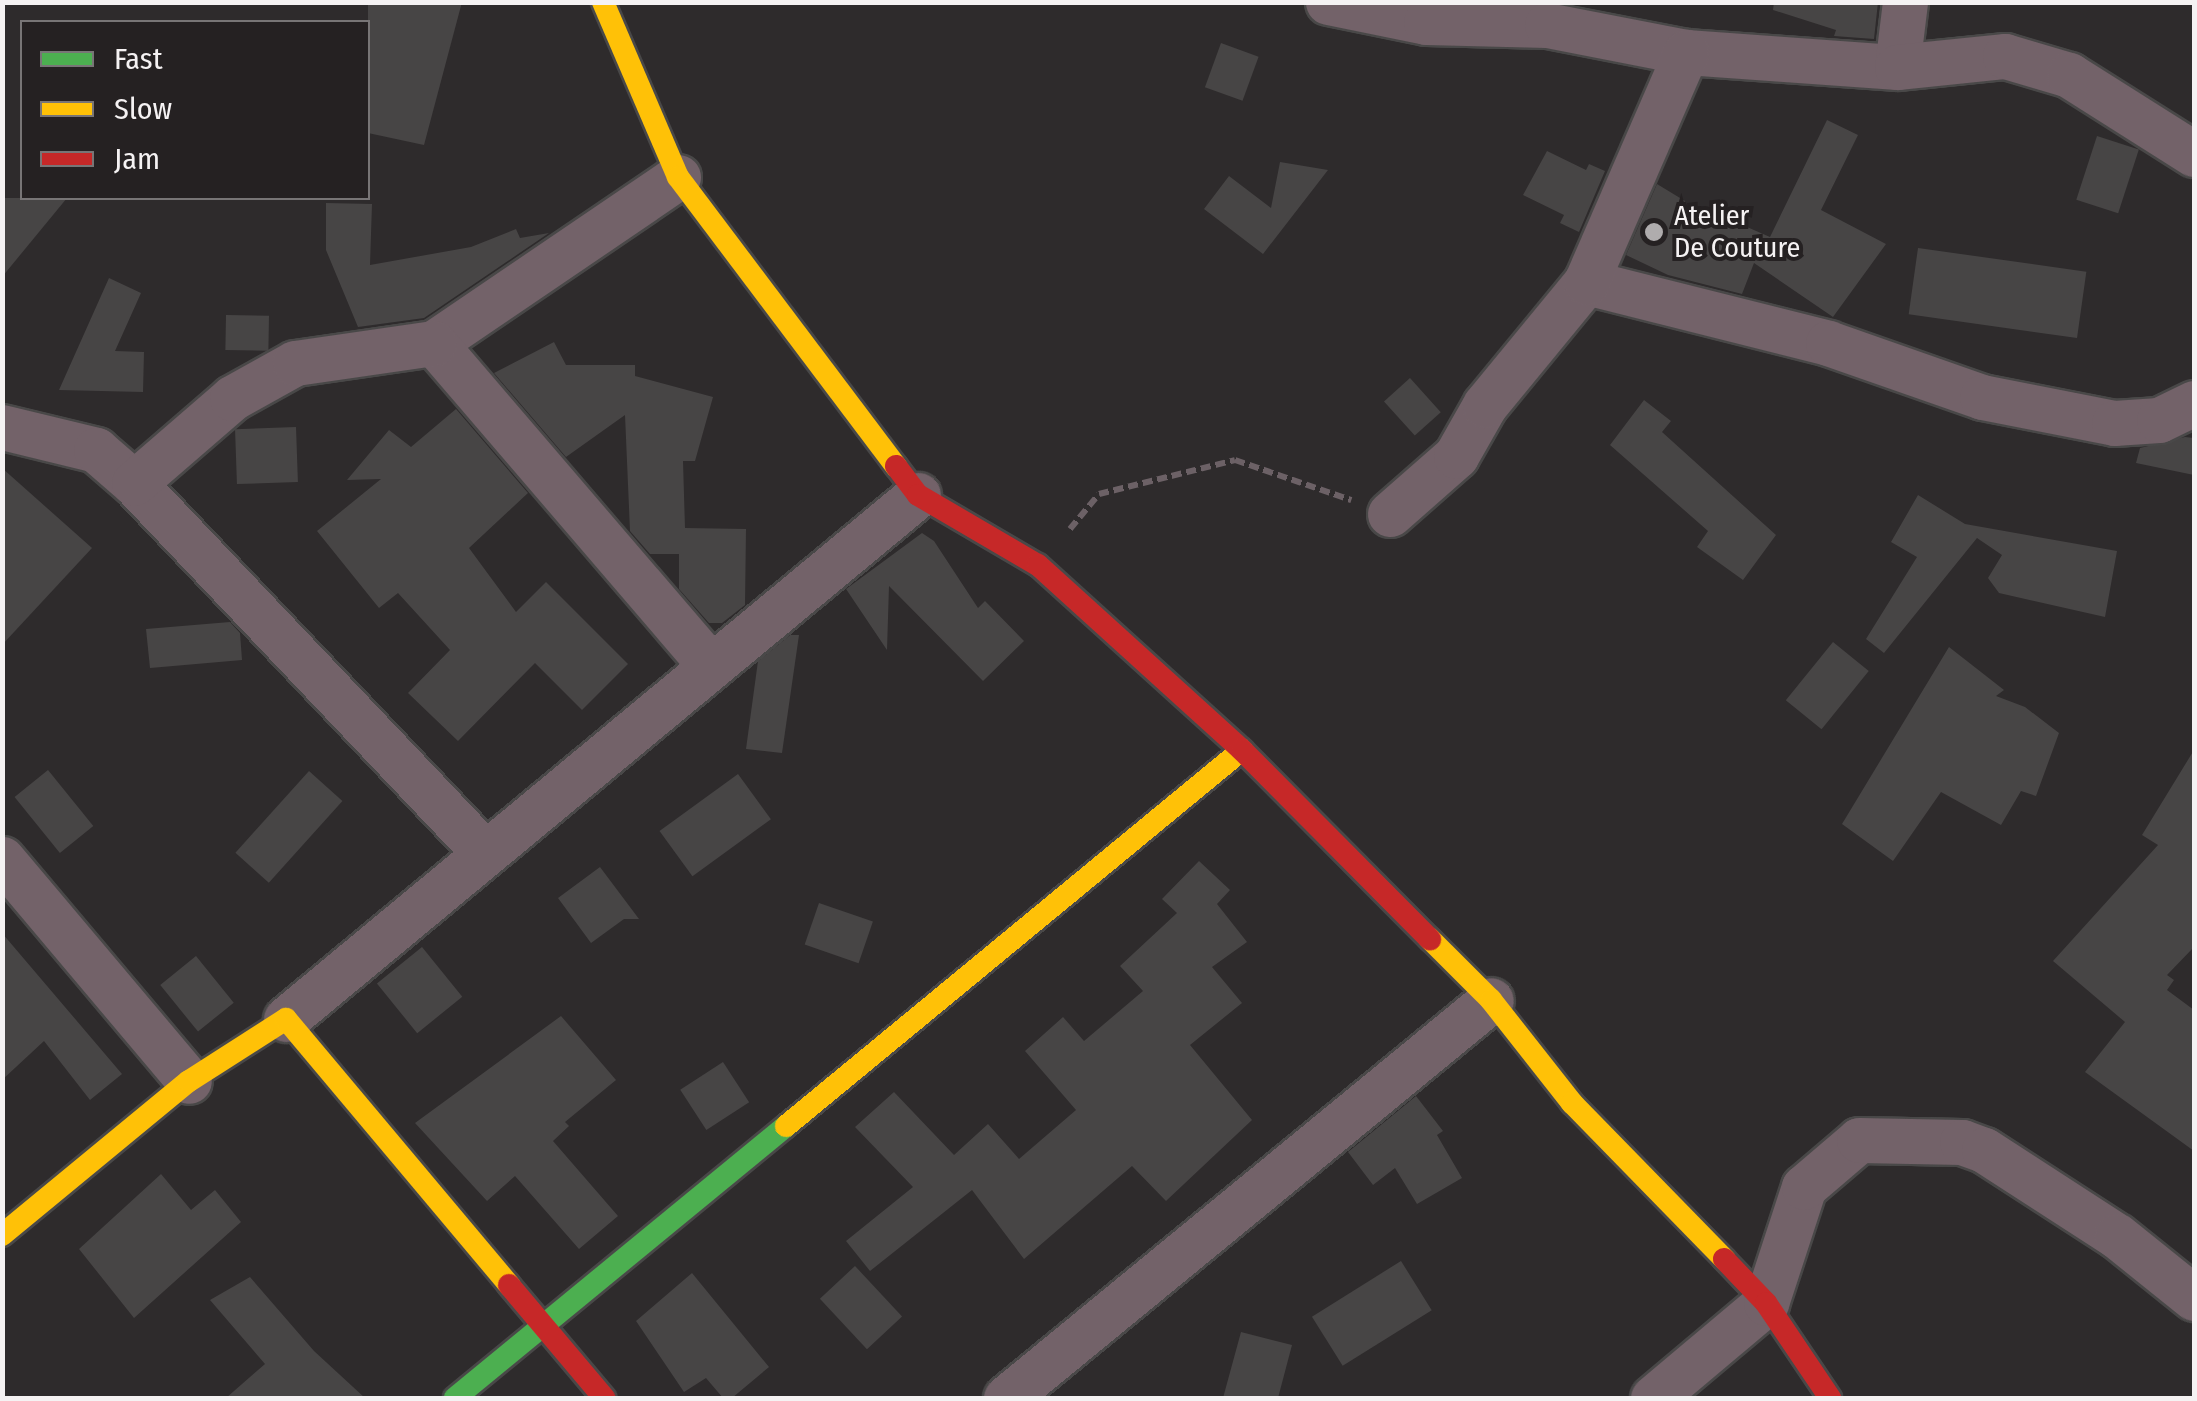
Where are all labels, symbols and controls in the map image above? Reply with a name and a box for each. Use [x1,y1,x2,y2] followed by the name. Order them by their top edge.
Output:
[20,20,370,200] legend
[114,41,162,77] text: Fast
[114,91,172,127] text: Slow
[114,141,160,177] text: Jam
[1674,199,1800,265] place label: Atelier De Couture
[1643,221,1665,243] marker: Atelier De Couture

